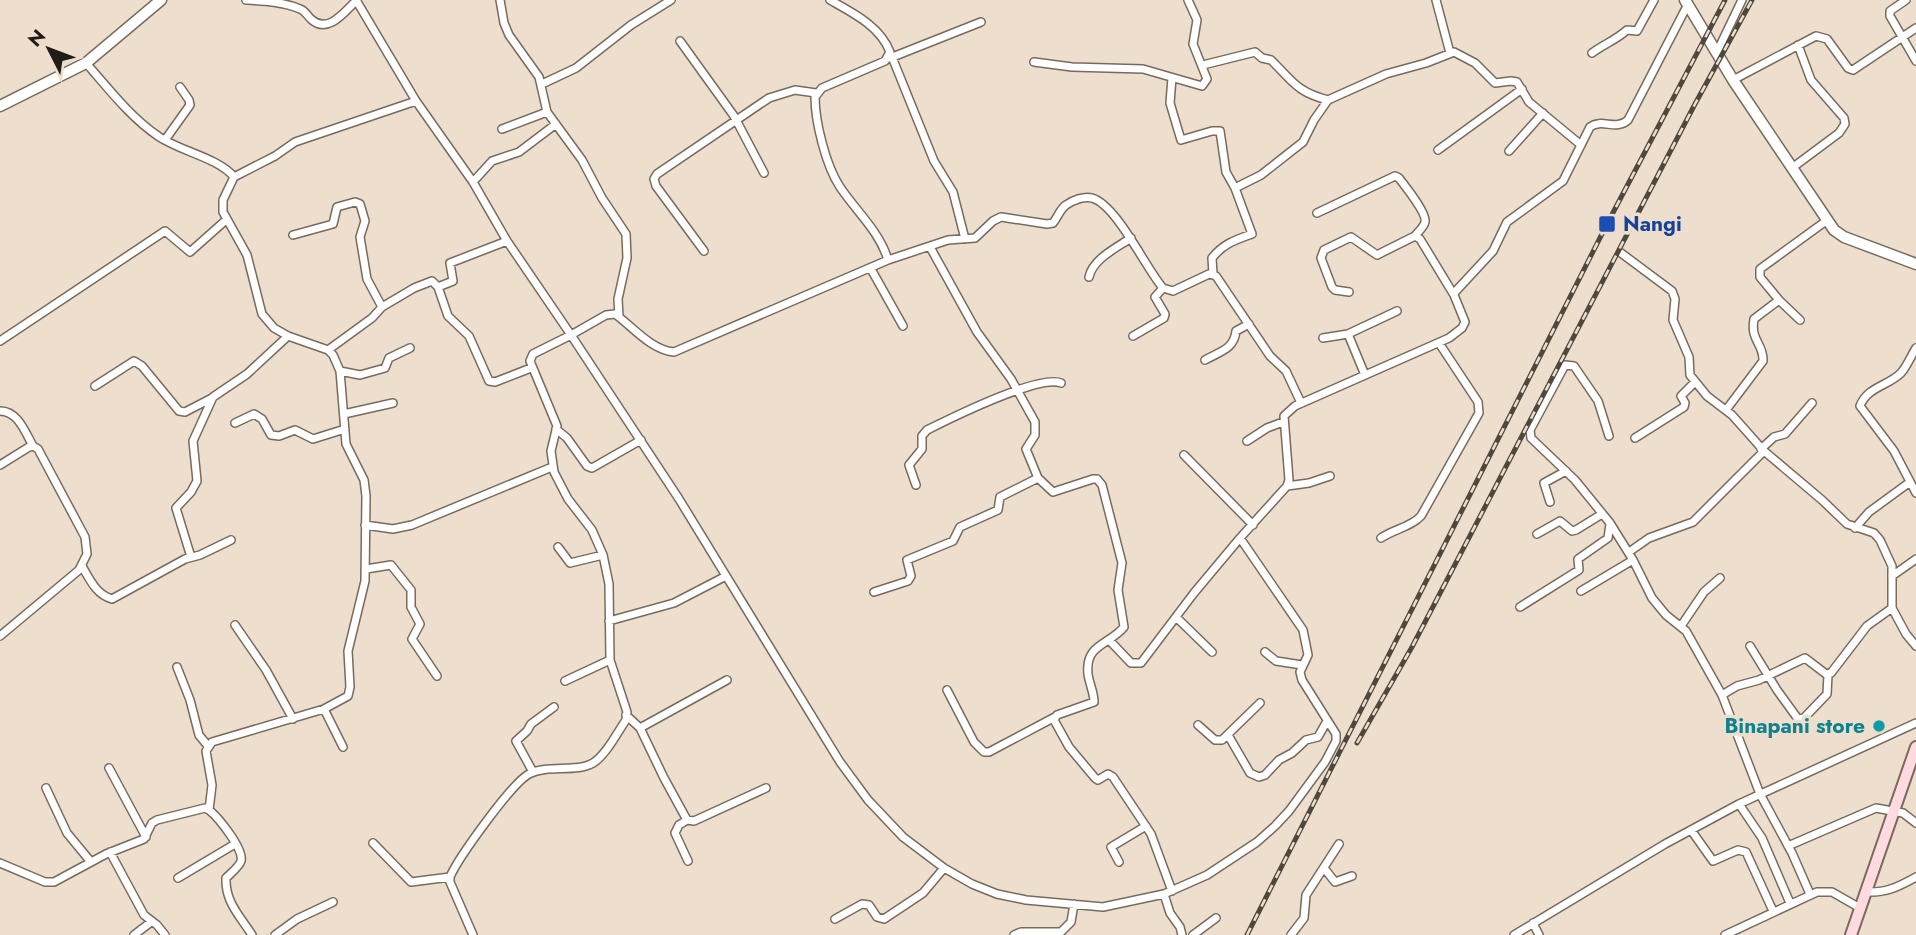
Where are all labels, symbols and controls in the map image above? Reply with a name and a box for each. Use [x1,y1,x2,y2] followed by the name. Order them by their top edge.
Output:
[14,14,84,84] north arrow
[22,23,52,53] text: N
[1623,209,1682,239] place label: Nangi
[1597,214,1617,234] marker: Nangi
[1724,711,1865,741] place label: Binapani store
[1871,718,1887,734] marker: Binapani store

